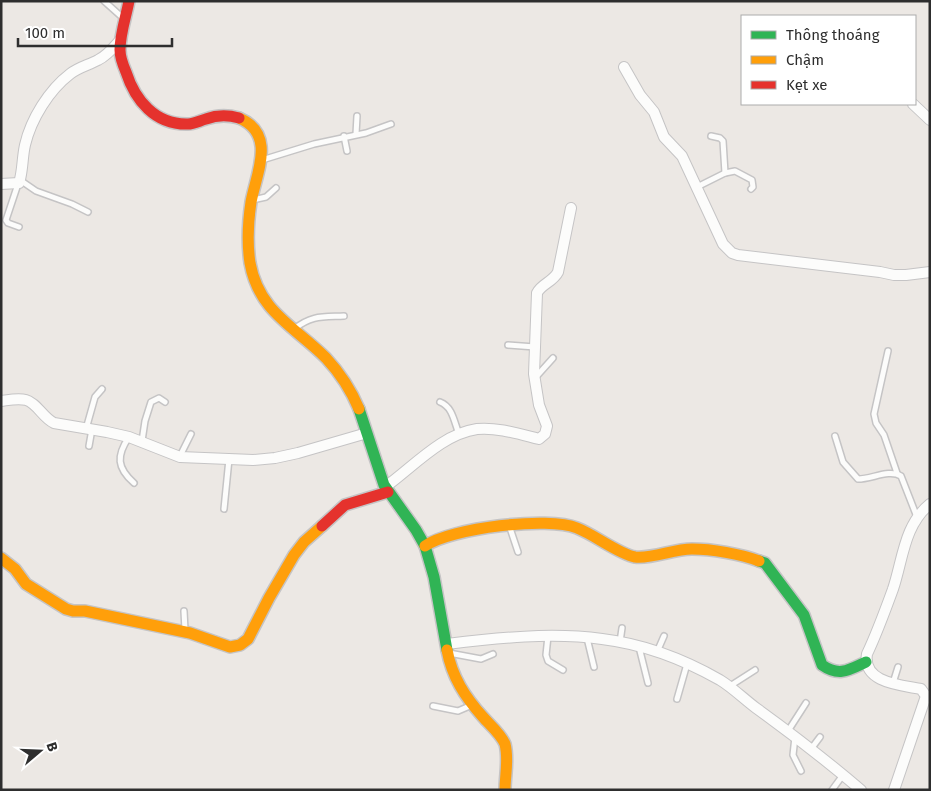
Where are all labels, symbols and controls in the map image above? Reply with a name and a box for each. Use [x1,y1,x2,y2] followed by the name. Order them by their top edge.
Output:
[18,15,171,47] scale bar
[741,15,916,105] legend
[25,24,65,42] text: 100 m
[786,26,880,44] text: Thông thoáng
[786,51,824,69] text: Chậm
[786,76,828,94] text: Kẹt xe
[15,726,65,776] north arrow
[42,740,61,754] text: B

